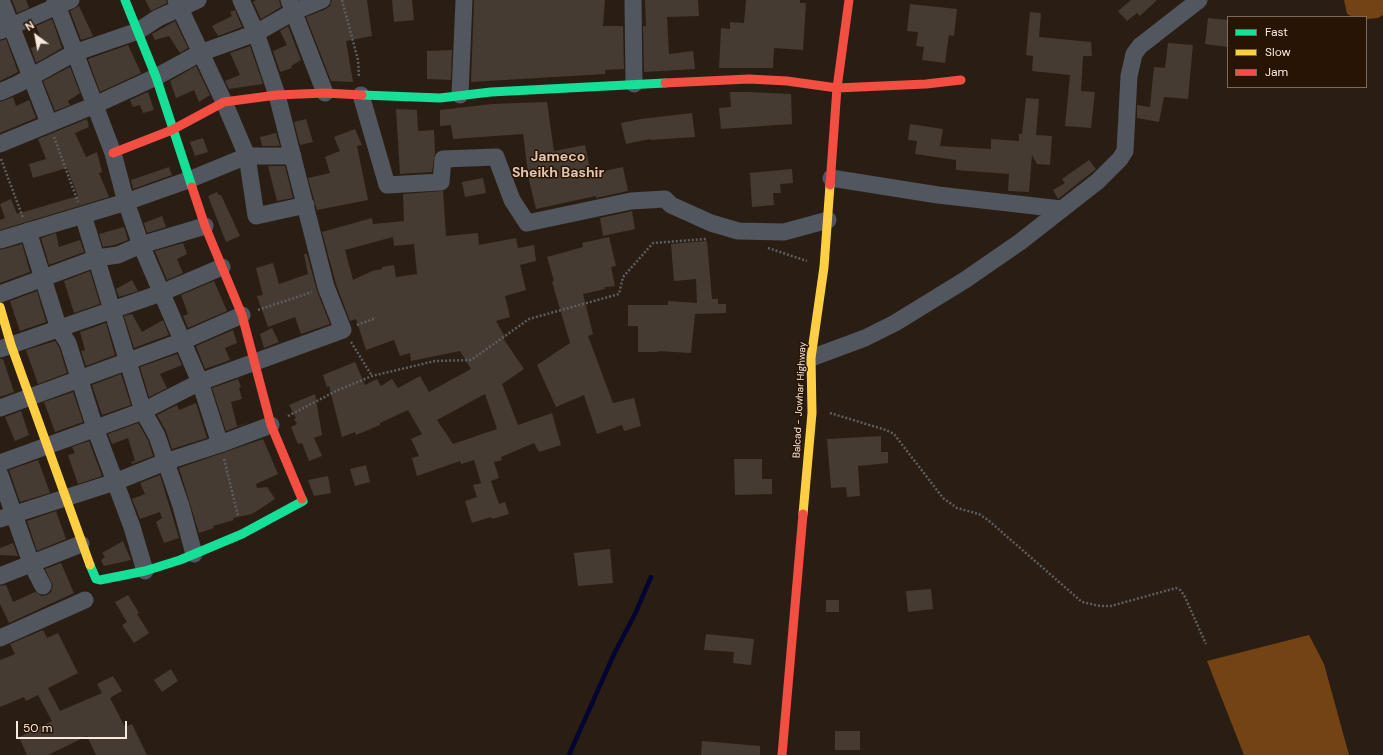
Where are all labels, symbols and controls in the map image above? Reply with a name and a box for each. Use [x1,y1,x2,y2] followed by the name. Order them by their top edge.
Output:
[16,16,56,56] north arrow
[1227,16,1367,88] legend
[23,18,37,34] text: N
[1265,24,1288,40] text: Fast
[1265,44,1291,60] text: Slow
[1265,64,1288,80] text: Jam
[512,149,604,182] district label: Jameco Sheikh Bashir
[791,341,809,459] street label: Balcad - Jowhar Highway
[18,713,129,739] scale bar
[23,720,52,736] text: 50 m

